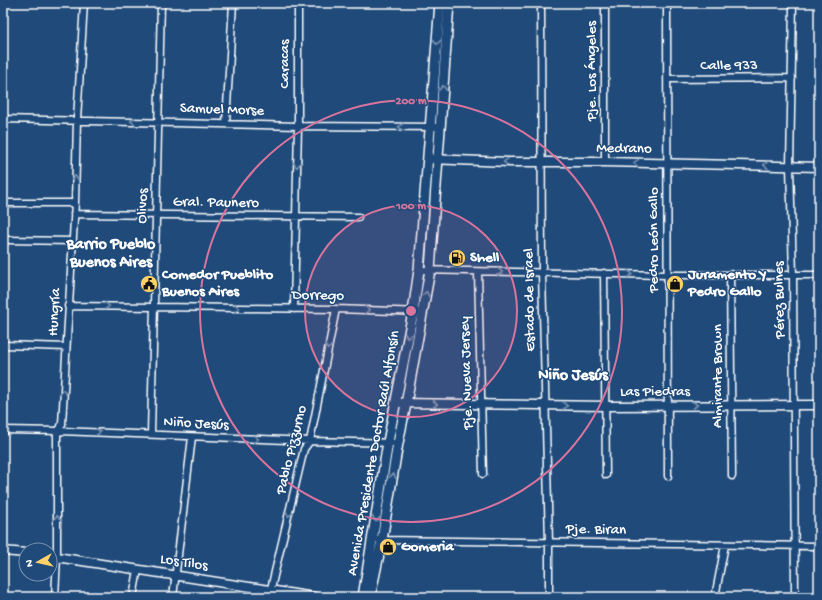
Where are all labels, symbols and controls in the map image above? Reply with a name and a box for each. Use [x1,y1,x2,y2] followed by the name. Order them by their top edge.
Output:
[583,21,601,122] street label: Pje. Los Ángeles
[276,39,294,89] street label: Caracas
[433,39,442,45] one-way arrow
[700,57,758,75] street label: Calle 933
[438,85,447,91] one-way arrow
[396,95,427,109] text: 200 m
[180,100,265,120] street label: Samuel Morse
[130,117,136,125] one-way arrow
[398,123,404,131] one-way arrow
[596,140,652,158] street label: Medrano
[503,158,509,166] one-way arrow
[633,159,639,167] one-way arrow
[763,161,769,170] one-way arrow
[293,162,302,168] one-way arrow
[71,175,80,181] one-way arrow
[133,187,153,224] street label: Olivos
[645,187,663,294] street label: Pedro León Gallo
[173,193,259,213] street label: Gral. Paunero
[395,200,426,214] text: 100 m
[66,236,156,273] district label: Barrio Pueblo Buenos Aires
[447,248,467,268] fuel station icon: Shell
[520,248,540,352] street label: Estado de Israel
[470,249,500,267] place label: Shell
[770,261,790,340] street label: Pérez Bulnes
[161,266,273,301] place label: Comedor Pueblito Buenos Aires
[687,266,767,301] place label: Juramento Y Pedro Gallo
[497,268,503,276] one-way arrow
[627,270,633,278] one-way arrow
[139,274,159,294] public building icon: Comedor Pueblito Buenos Aires
[665,274,685,294] shop icon: Juramento Y Pedro Gallo
[45,287,65,337] street label: Hungría
[291,287,344,305] street label: Dorrego
[421,291,430,297] one-way arrow
[104,302,110,310] one-way arrow
[234,304,240,312] one-way arrow
[404,304,418,318] centre of rings
[364,306,370,314] one-way arrow
[456,315,478,431] street label: Pje. Nueva Jersey
[709,324,727,428] street label: Almirante Brown
[344,329,404,577] street label: Avenida Presidente Doctor Raúl Alfonsín
[405,333,413,339] one-way arrow
[324,344,333,351] one-way arrow
[538,367,609,386] district label: Niño Jesús
[620,383,691,401] street label: Las Piedras
[59,389,68,395] one-way arrow
[432,400,438,408] one-way arrow
[692,401,698,409] one-way arrow
[562,402,568,410] one-way arrow
[272,403,312,497] street label: Pablo Pizzurno
[163,413,230,435] street label: Niño Jesús
[95,428,101,437] one-way arrow
[253,435,259,444] one-way arrow
[388,473,397,479] one-way arrow
[285,511,293,517] one-way arrow
[53,515,61,521] one-way arrow
[372,516,381,523] one-way arrow
[565,520,626,540] street label: Pje. Biran
[378,537,398,557] shop icon: Gomeria
[401,538,454,556] place label: Gomeria
[18,542,58,582] north arrow
[159,550,210,576] street label: Los Tilos
[24,559,37,568] text: N

